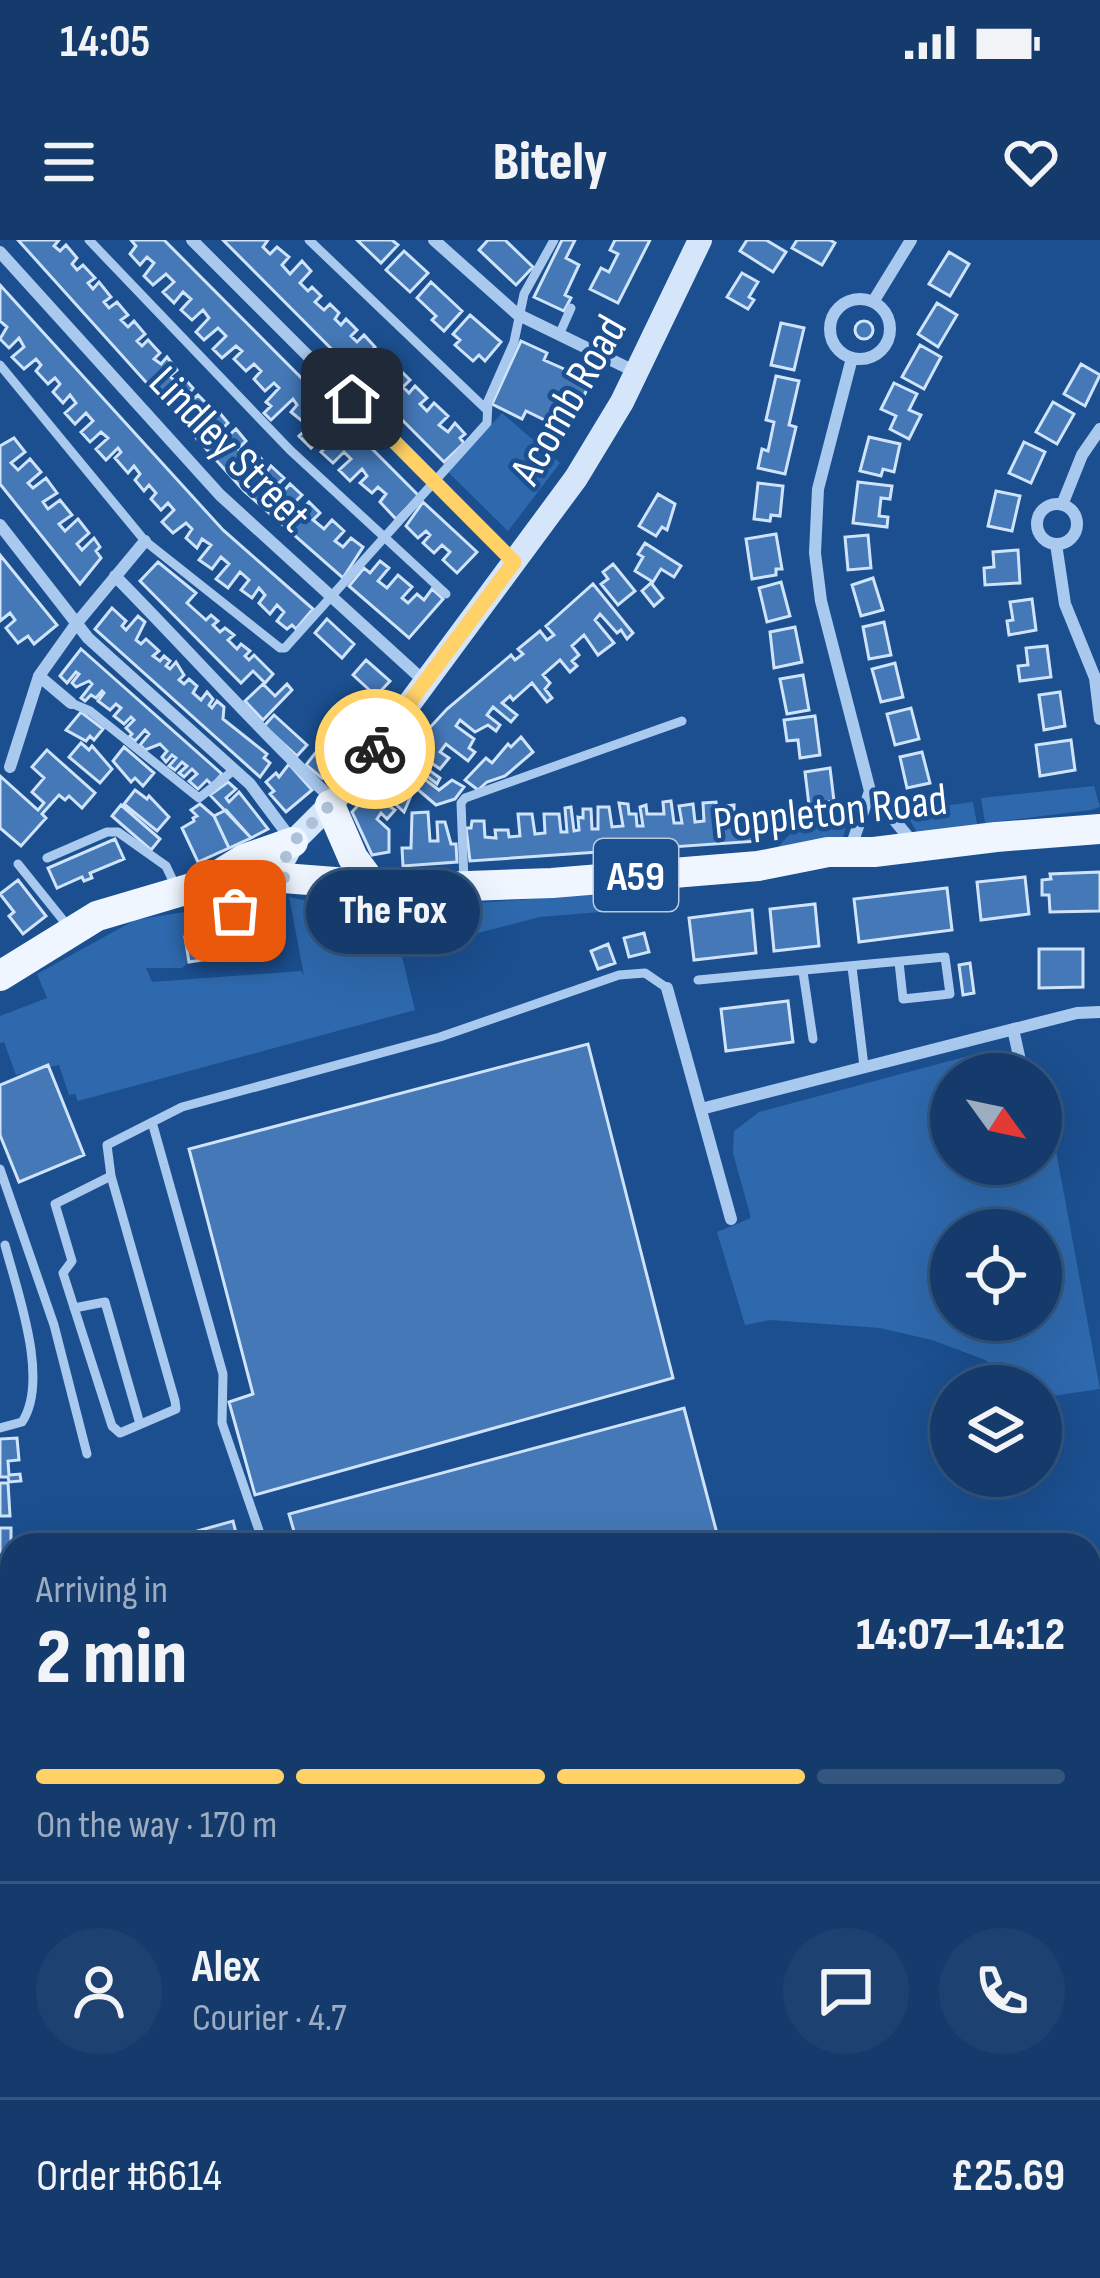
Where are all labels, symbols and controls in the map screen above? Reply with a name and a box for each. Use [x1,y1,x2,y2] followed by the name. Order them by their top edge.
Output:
[60,15,150,70] text: 14:05
[36,129,102,195] icon: menu
[998,129,1064,195] icon: heart
[493,130,607,195] text: Bitely
[498,306,640,495] street label: Acomb Road
[301,348,403,450] pin
[137,356,321,544] street label: Lindley Street
[319,366,385,432] icon: home
[315,689,435,809] courier
[342,716,408,782] icon: bike
[711,773,950,852] street label: Poppleton Road
[594,839,678,911] road number: A59
[184,860,286,962] pin
[307,869,481,953] callout: The Fox
[202,878,268,944] icon: bag
[339,888,447,935] text: The Fox
[930,1053,1062,1185] north arrow
[930,1053,1062,1497] map controls
[930,1209,1062,1341] button: locate
[930,1365,1062,1497] button: layers
[36,1567,168,1614] text: Arriving in
[856,1608,1065,1663] text: 14:07–14:12
[36,1612,187,1705] text: 2 min
[36,1802,277,1849] text: On the way · 170 m
[36,1928,162,2054] button: person
[783,1928,909,2054] button: chat
[939,1928,1065,2054] button: phone
[192,1940,260,1995] text: Alex
[192,1995,347,2042] text: Courier · 4.7
[36,2149,222,2204] text: Order #6614
[951,2149,1065,2204] text: £25.69

